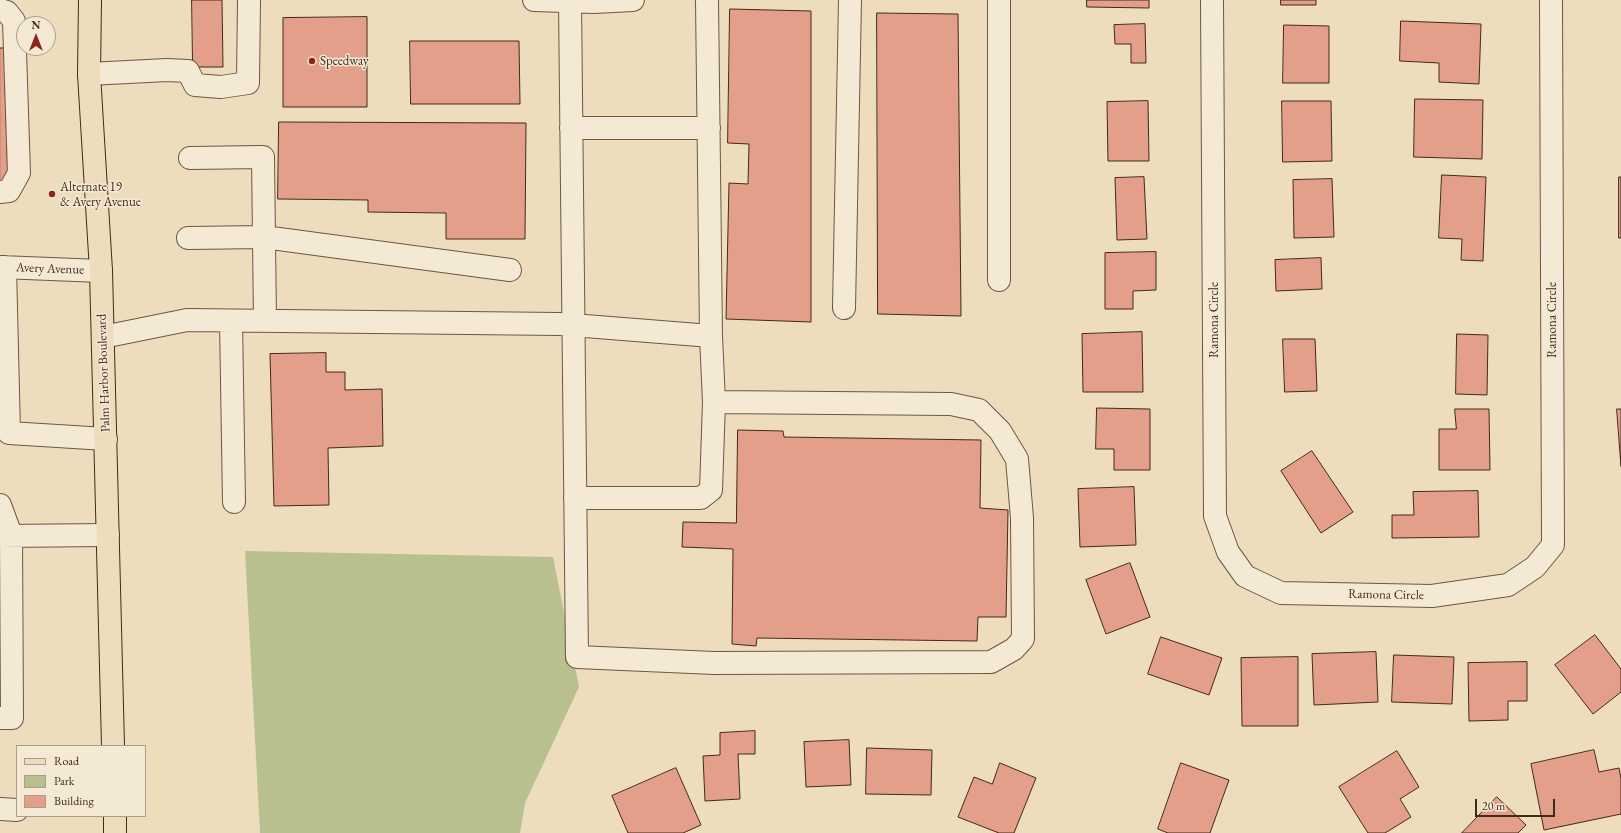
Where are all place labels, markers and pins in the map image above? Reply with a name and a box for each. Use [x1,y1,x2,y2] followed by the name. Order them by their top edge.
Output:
[320,53,369,69] place label: Speedway
[307,56,317,66] marker: Speedway
[60,179,141,210] place label: Alternate 19 & Avery Avenue
[47,189,57,199] marker: Alternate 19 & Avery Avenue

